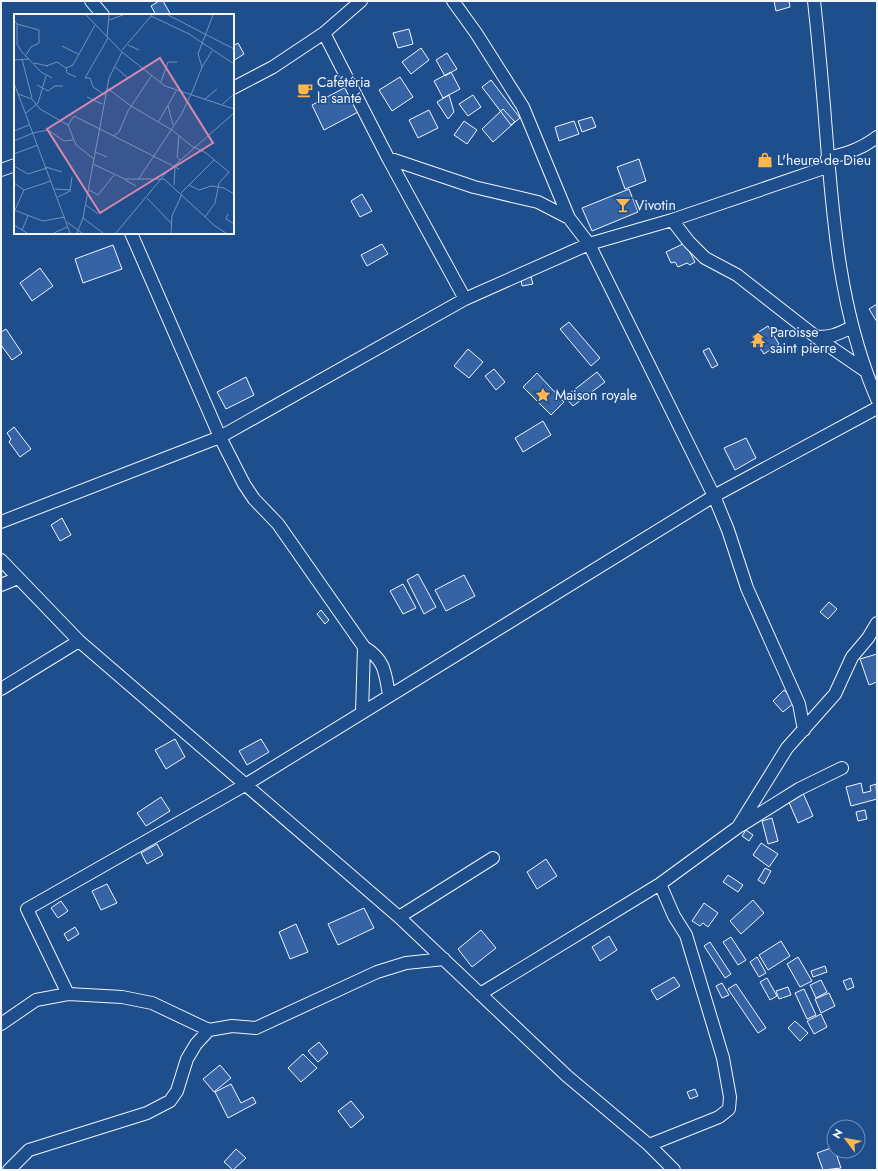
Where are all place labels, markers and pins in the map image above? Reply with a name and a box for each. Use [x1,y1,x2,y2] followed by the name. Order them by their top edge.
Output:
[317,72,370,108] place label: Cafétéria la santé
[296,81,314,99] cafe icon: Cafétéria la santé
[777,150,871,170] place label: L'heure de Dieu
[756,151,774,169] shop icon: L'heure de Dieu
[635,195,676,215] place label: Vivotin
[614,196,632,214] bar icon: Vivotin
[770,322,836,358] place label: Paroisse saint pierre
[749,331,767,349] temple icon: Paroisse saint pierre
[555,385,637,405] place label: Maison royale
[534,386,552,404] place icon: Maison royale

